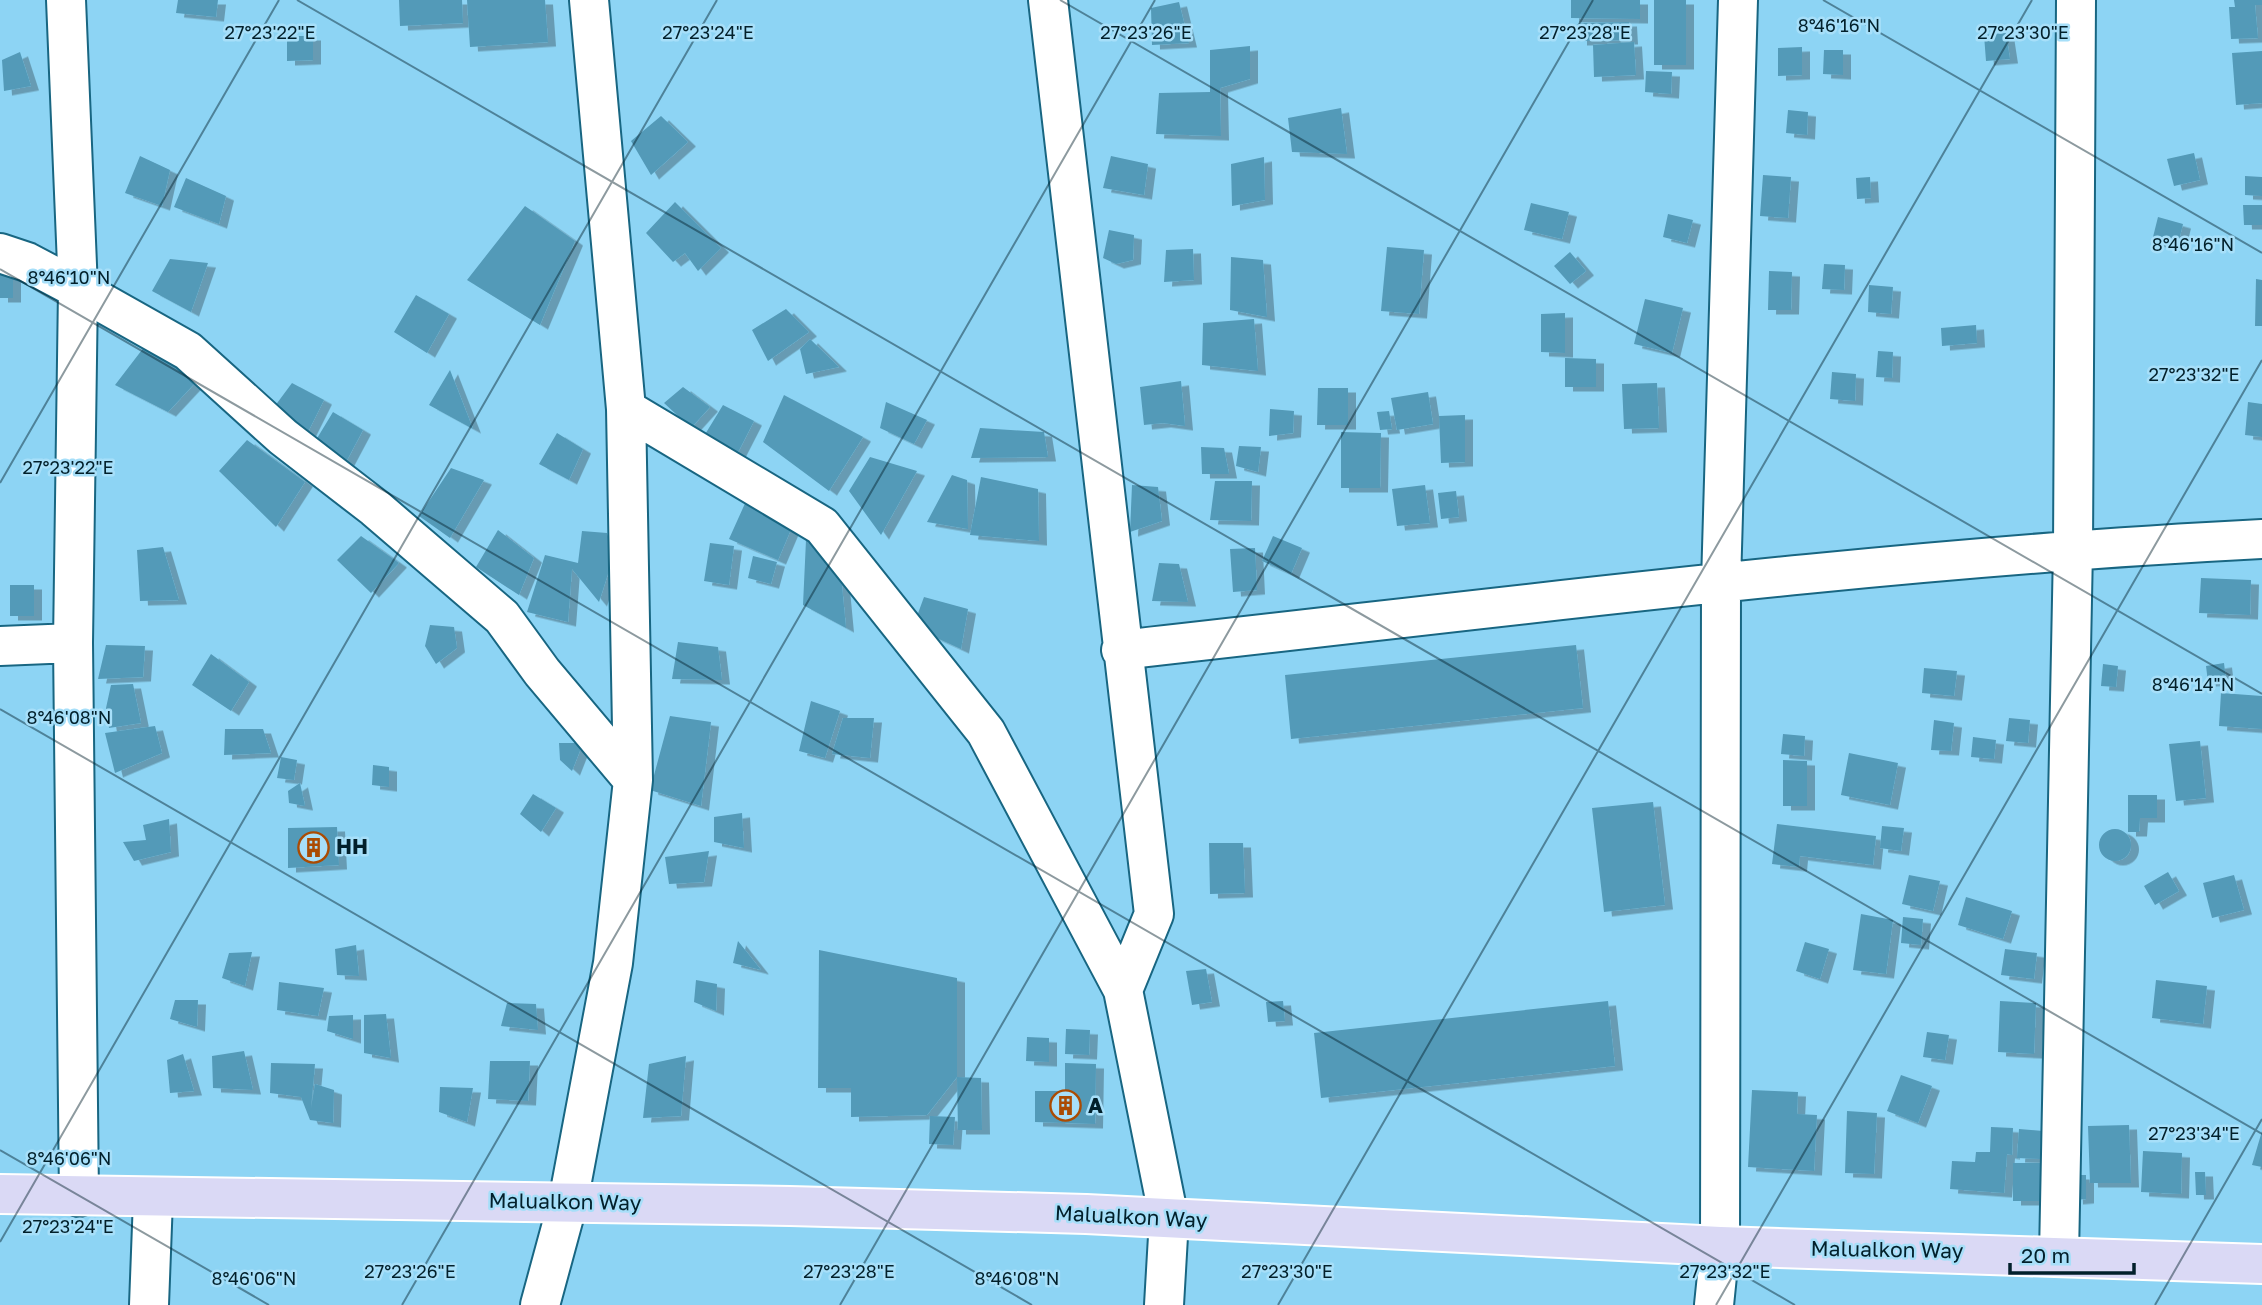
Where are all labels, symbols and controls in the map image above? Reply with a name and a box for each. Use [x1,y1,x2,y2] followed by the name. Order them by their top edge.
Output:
[1798,14,1880,36] text: 8°46'16"N
[225,21,315,43] text: 27°23'22"E
[662,21,754,43] text: 27°23'24"E
[1100,21,1192,43] text: 27°23'26"E
[1539,21,1631,43] text: 27°23'28"E
[1977,21,2069,43] text: 27°23'30"E
[2152,233,2234,255] text: 8°46'16"N
[28,266,110,288] text: 8°46'10"N
[2149,363,2239,385] text: 27°23'32"E
[23,456,113,478] text: 27°23'22"E
[2152,673,2234,695] text: 8°46'14"N
[26,706,112,728] text: 8°46'08"N
[296,830,330,864] building icon: HH
[336,833,368,859] place label: HH
[1048,1089,1082,1123] building icon: A
[1088,1092,1103,1118] place label: A
[2148,1122,2240,1144] text: 27°23'34"E
[27,1147,111,1169] text: 8°46'06"N
[488,1187,642,1215] street label: Malualkon Way
[1054,1199,1208,1233] street label: Malualkon Way
[22,1215,114,1237] text: 27°23'24"E
[2010,1232,2134,1276] scale bar
[1810,1235,1964,1263] street label: Malualkon Way
[2021,1242,2070,1268] text: 20 m
[364,1260,456,1282] text: 27°23'26"E
[803,1260,895,1282] text: 27°23'28"E
[1241,1260,1333,1282] text: 27°23'30"E
[1680,1260,1770,1282] text: 27°23'32"E
[212,1267,296,1289] text: 8°46'06"N
[974,1267,1060,1289] text: 8°46'08"N

